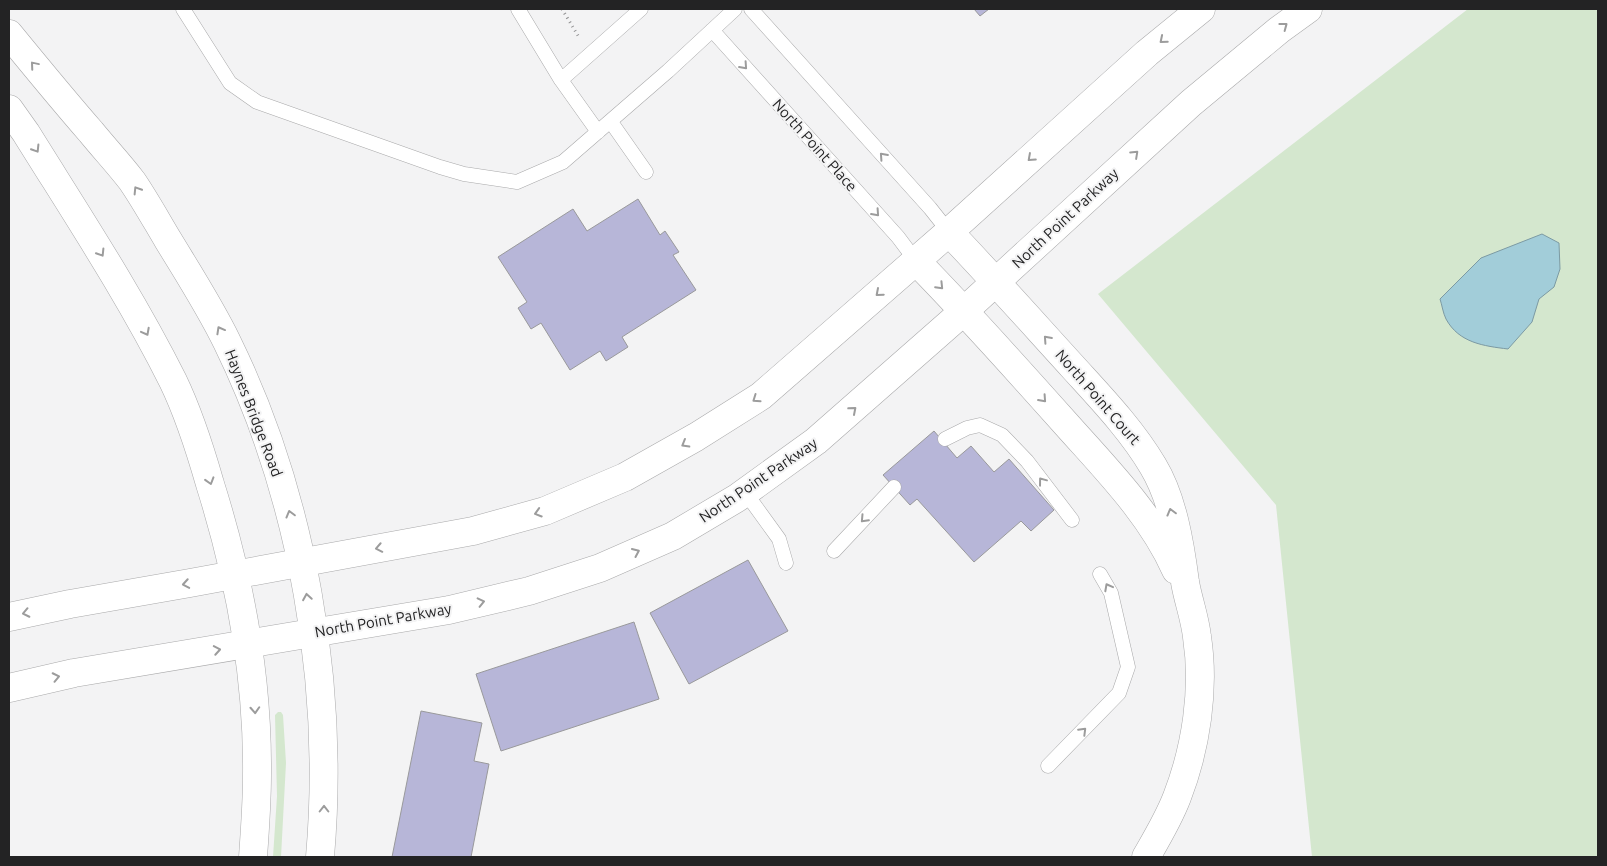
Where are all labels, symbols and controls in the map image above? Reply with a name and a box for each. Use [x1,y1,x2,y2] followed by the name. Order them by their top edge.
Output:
[1278,24,1287,32] one-way arrow
[1160,34,1169,42] one-way arrow
[738,60,747,69] one-way arrow
[31,61,40,70] one-way arrow
[769,95,861,195] street label: North Point Place
[30,144,39,153] one-way arrow
[1130,151,1139,160] one-way arrow
[880,152,889,161] one-way arrow
[1027,153,1036,162] one-way arrow
[1009,165,1121,271] street label: North Point Parkway
[134,187,144,196] one-way arrow
[870,207,879,216] one-way arrow
[94,247,104,256] one-way arrow
[934,280,943,289] one-way arrow
[876,288,885,297] one-way arrow
[217,326,227,335] one-way arrow
[140,327,150,336] one-way arrow
[1044,335,1053,344] one-way arrow
[1052,346,1144,448] street label: North Point Court
[222,347,286,479] street label: Haynes Bridge Road
[752,393,762,402] one-way arrow
[1037,394,1046,403] one-way arrow
[848,406,857,415] one-way arrow
[696,434,820,526] street label: North Point Parkway
[681,438,690,448] one-way arrow
[204,477,214,485] one-way arrow
[1040,478,1048,487] one-way arrow
[1166,507,1177,516] one-way arrow
[534,508,542,518] one-way arrow
[285,511,295,519] one-way arrow
[861,513,870,522] one-way arrow
[375,542,384,553] one-way arrow
[631,548,640,559] one-way arrow
[182,579,191,589] one-way arrow
[1104,584,1114,593] one-way arrow
[302,592,313,600] one-way arrow
[477,597,486,608] one-way arrow
[313,600,453,640] street label: North Point Parkway
[22,607,31,617] one-way arrow
[212,645,221,655] one-way arrow
[52,672,61,683] one-way arrow
[249,707,260,715] one-way arrow
[1077,728,1086,737] one-way arrow
[318,804,329,812] one-way arrow

